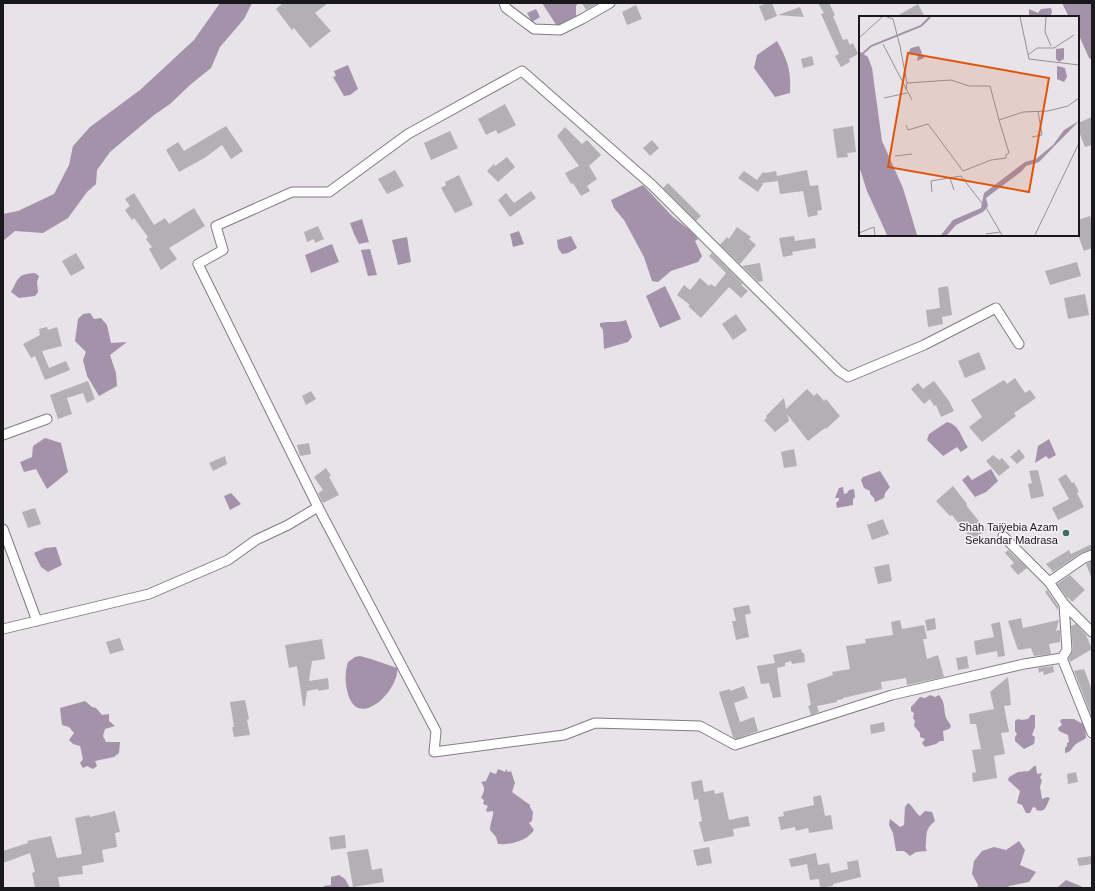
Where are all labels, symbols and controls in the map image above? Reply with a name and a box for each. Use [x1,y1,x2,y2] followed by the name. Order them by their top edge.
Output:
[859,16,1079,236] inset map
[959,521,1059,546] place label: Shah Taiÿebia Azam Sekandar Madrasa
[1061,528,1071,538] marker: Shah Taiÿebia Azam Sekandar Madrasa

